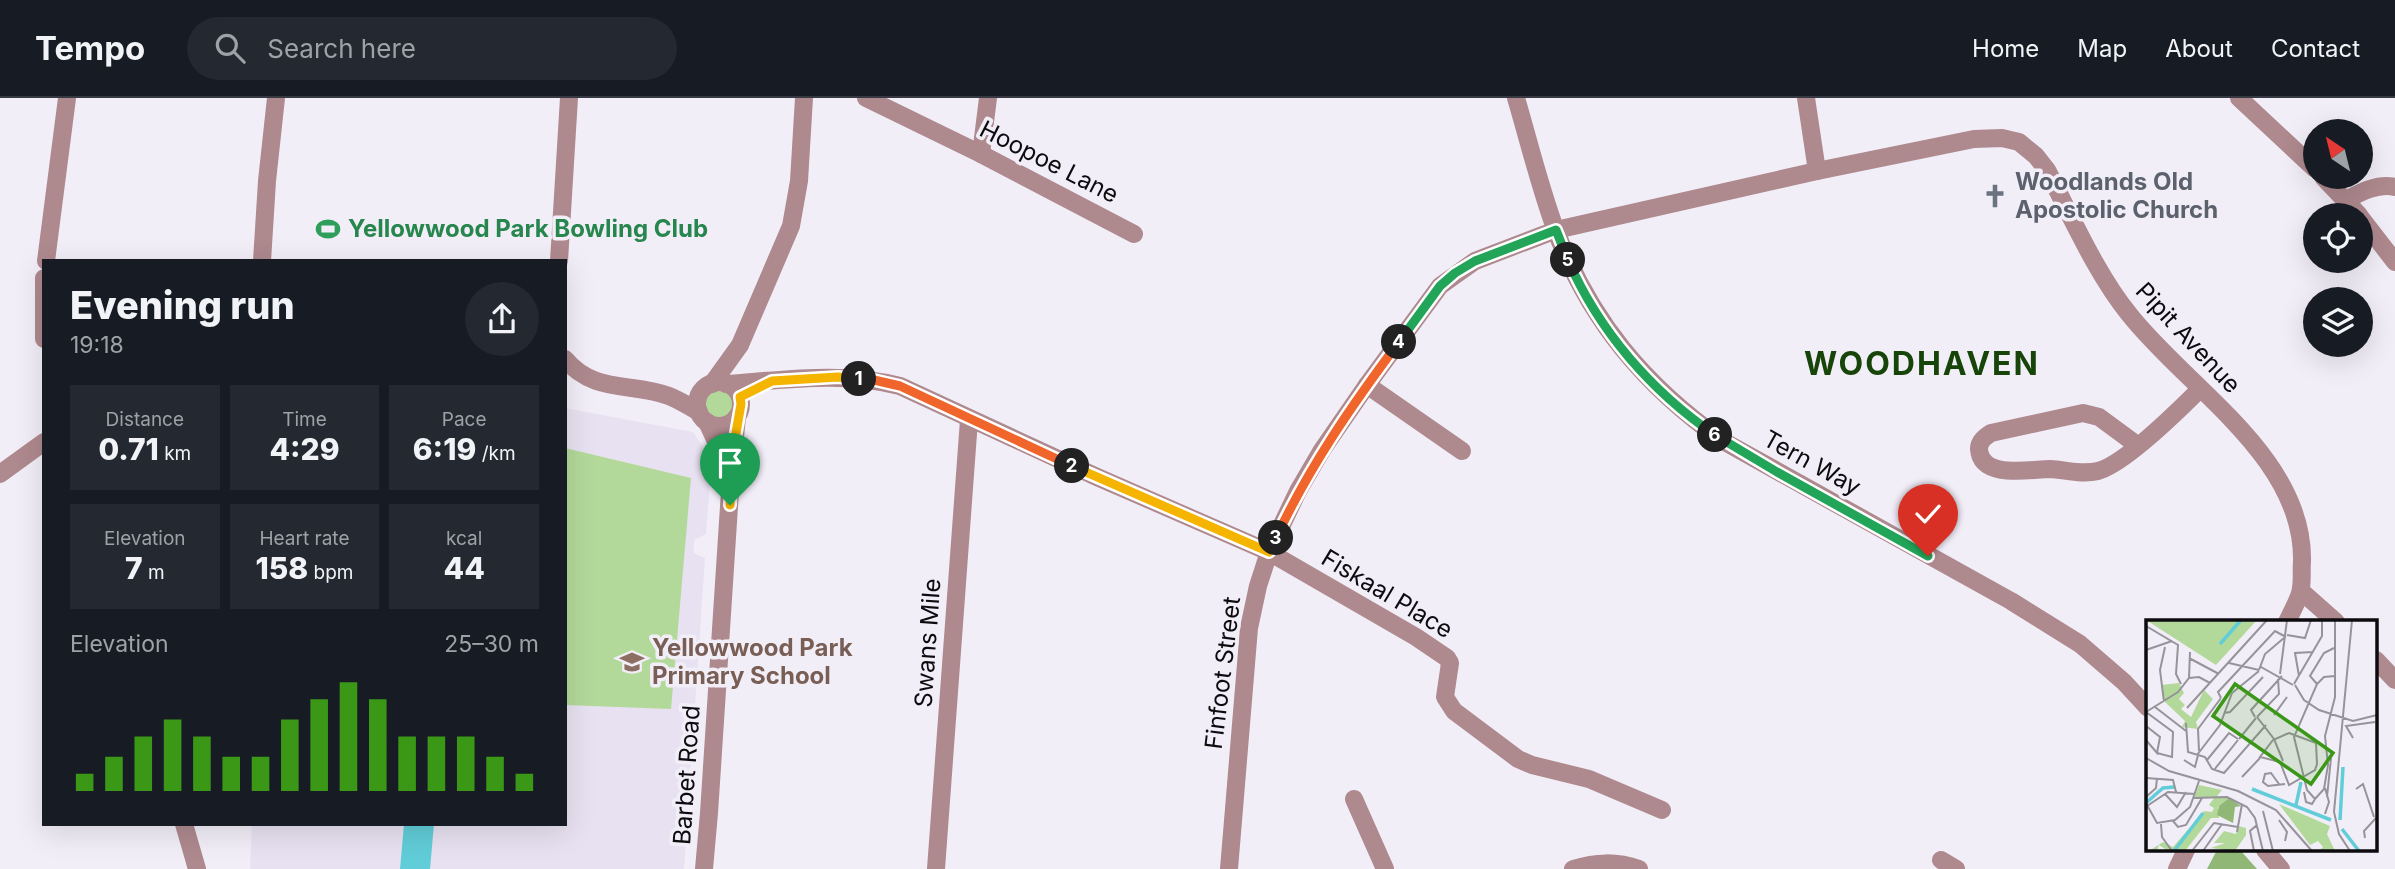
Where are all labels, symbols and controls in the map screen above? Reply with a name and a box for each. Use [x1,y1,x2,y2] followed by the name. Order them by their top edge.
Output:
[187,17,677,80] search box
[35,28,145,68] text: Tempo
[211,29,249,67] icon: search
[267,33,416,64] text: Search here
[1972,34,2039,63] text: Home
[2077,34,2127,63] text: Map
[2165,34,2233,63] text: About
[2271,34,2360,63] text: Contact
[975,114,1123,209] street label: Hoopoe Lane
[2303,119,2373,189] north arrow
[2303,119,2373,357] map controls
[2015,167,2218,224] place label: Woodlands Old Apostolic Church
[1981,182,2009,210] church icon: Woodlands Old Apostolic Church
[2303,203,2373,273] button: locate
[348,214,708,243] place label: Yellowwood Park Bowling Club
[314,215,342,243] sports icon: Yellowwood Park Bowling Club
[1550,242,1586,278] pin: 5
[1561,248,1574,271] text: 5
[2130,276,2247,399] street label: Pipit Avenue
[70,282,295,328] text: Evening run
[465,282,539,356] button: share
[2303,287,2373,357] button: layers
[1382,324,1416,360] pin: 4
[1392,330,1405,353] text: 4
[70,331,124,359] text: 19:18
[1804,344,2040,383] district label: WOODHAVEN
[842,362,876,396] pin: 1
[854,367,863,390] text: 1
[106,408,184,431] text: Distance
[282,408,327,431] text: Time
[442,408,487,431] text: Pace
[1698,418,1732,452] pin: 6
[1708,423,1721,446] text: 6
[1758,424,1866,501] street label: Tern Way
[98,431,159,467] text: 0.71
[269,431,340,467] text: 4:29
[413,431,476,467] text: 6:19
[700,433,760,505] pin
[159,442,191,465] text: km
[476,442,516,465] text: /km
[711,444,749,482] icon: arrive
[1054,448,1090,484] pin: 2
[1066,454,1077,477] text: 2
[1898,484,1958,556] pin
[1909,495,1947,533] icon: check
[1258,520,1294,556] pin: 3
[1269,526,1282,549] text: 3
[104,527,186,550] text: Elevation
[259,527,349,550] text: Heart rate
[446,527,482,550] text: kcal
[1317,543,1458,644] street label: Fiskaal Place
[125,550,143,586] text: 7
[255,550,308,586] text: 158
[444,550,485,586] text: 44
[143,561,165,584] text: m
[308,561,353,584] text: bpm
[909,577,946,709] street label: Swans Mile
[1199,595,1246,751] street label: Finfoot Street
[2146,620,2378,852] inset map
[70,630,169,658] text: Elevation
[444,630,539,658] text: 25–30 m
[652,633,853,690] place label: Yellowwood Park Primary School
[618,648,646,676] school or university icon: Yellowwood Park Primary School
[667,704,706,846] street label: Barbet Road

